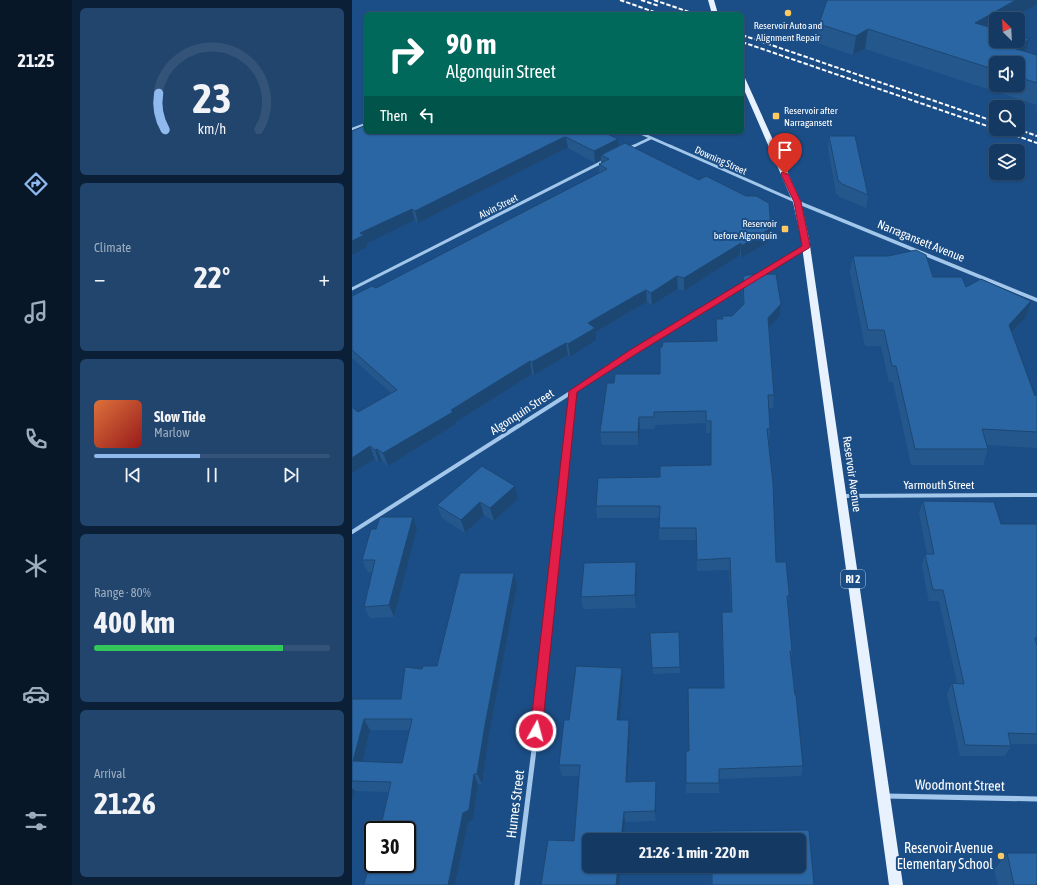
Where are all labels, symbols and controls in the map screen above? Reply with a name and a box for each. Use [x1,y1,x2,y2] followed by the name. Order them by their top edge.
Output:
[783,8,793,18] marker: Reservoir Auto and Alignment Repair
[989,12,1025,48] north arrow
[989,12,1025,180] map controls
[754,20,823,43] place label: Reservoir Auto and Alignment Repair
[380,28,432,80] icon: right
[446,28,496,60] text: 90 m
[17,50,55,71] text: 21:25
[989,56,1025,92] button: sound
[446,61,556,82] text: Algonquin Street
[192,74,232,122] text: 23
[989,100,1025,136] button: search
[416,104,438,126] icon: left
[784,105,839,128] place label: Reservoir after Narragansett
[380,107,408,124] text: Then
[771,111,781,121] marker: Reservoir after Narragansett
[198,120,226,136] text: km/h
[768,133,802,174] pin
[774,139,796,161] icon: arrive
[693,144,749,177] street label: Downing Street
[989,144,1025,180] button: layers
[22,170,50,198] icon: directions
[477,192,520,221] street label: Alvin Street
[875,217,967,265] street label: Narragansett Avenue
[714,218,778,241] place label: Reservoir before Algonquin
[780,224,790,234] marker: Reservoir before Algonquin
[94,240,131,255] text: Climate
[194,260,230,294] text: 22°
[94,265,105,291] text: −
[319,265,330,291] text: +
[22,298,50,326] icon: music
[487,386,557,438] street label: Algonquin Street
[154,408,206,425] text: Slow Tide
[22,425,50,453] icon: phone
[154,425,190,440] text: Marlow
[840,435,864,513] street label: Reservoir Avenue
[122,464,144,486] icon: previous
[201,464,223,486] icon: pause
[280,464,302,486] icon: next
[903,478,975,492] street label: Yarmouth Street
[22,552,50,580] icon: climate
[841,570,865,588] road number: RI 2
[94,585,151,600] text: Range · 80%
[94,605,175,639] text: 400 km
[22,680,50,708] icon: car
[515,710,557,752] position arrow
[94,766,126,781] text: Arrival
[503,769,527,839] street label: Humes Street
[915,776,1005,794] street label: Woodmont Street
[94,786,156,820] text: 21:26
[22,807,50,835] icon: filters
[364,821,416,873] speed limit sign: 30
[897,840,993,872] place label: Reservoir Avenue Elementary School
[639,844,749,861] text: 21:26 · 1 min · 220 m
[996,851,1006,861] marker: Reservoir Avenue Elementary School

